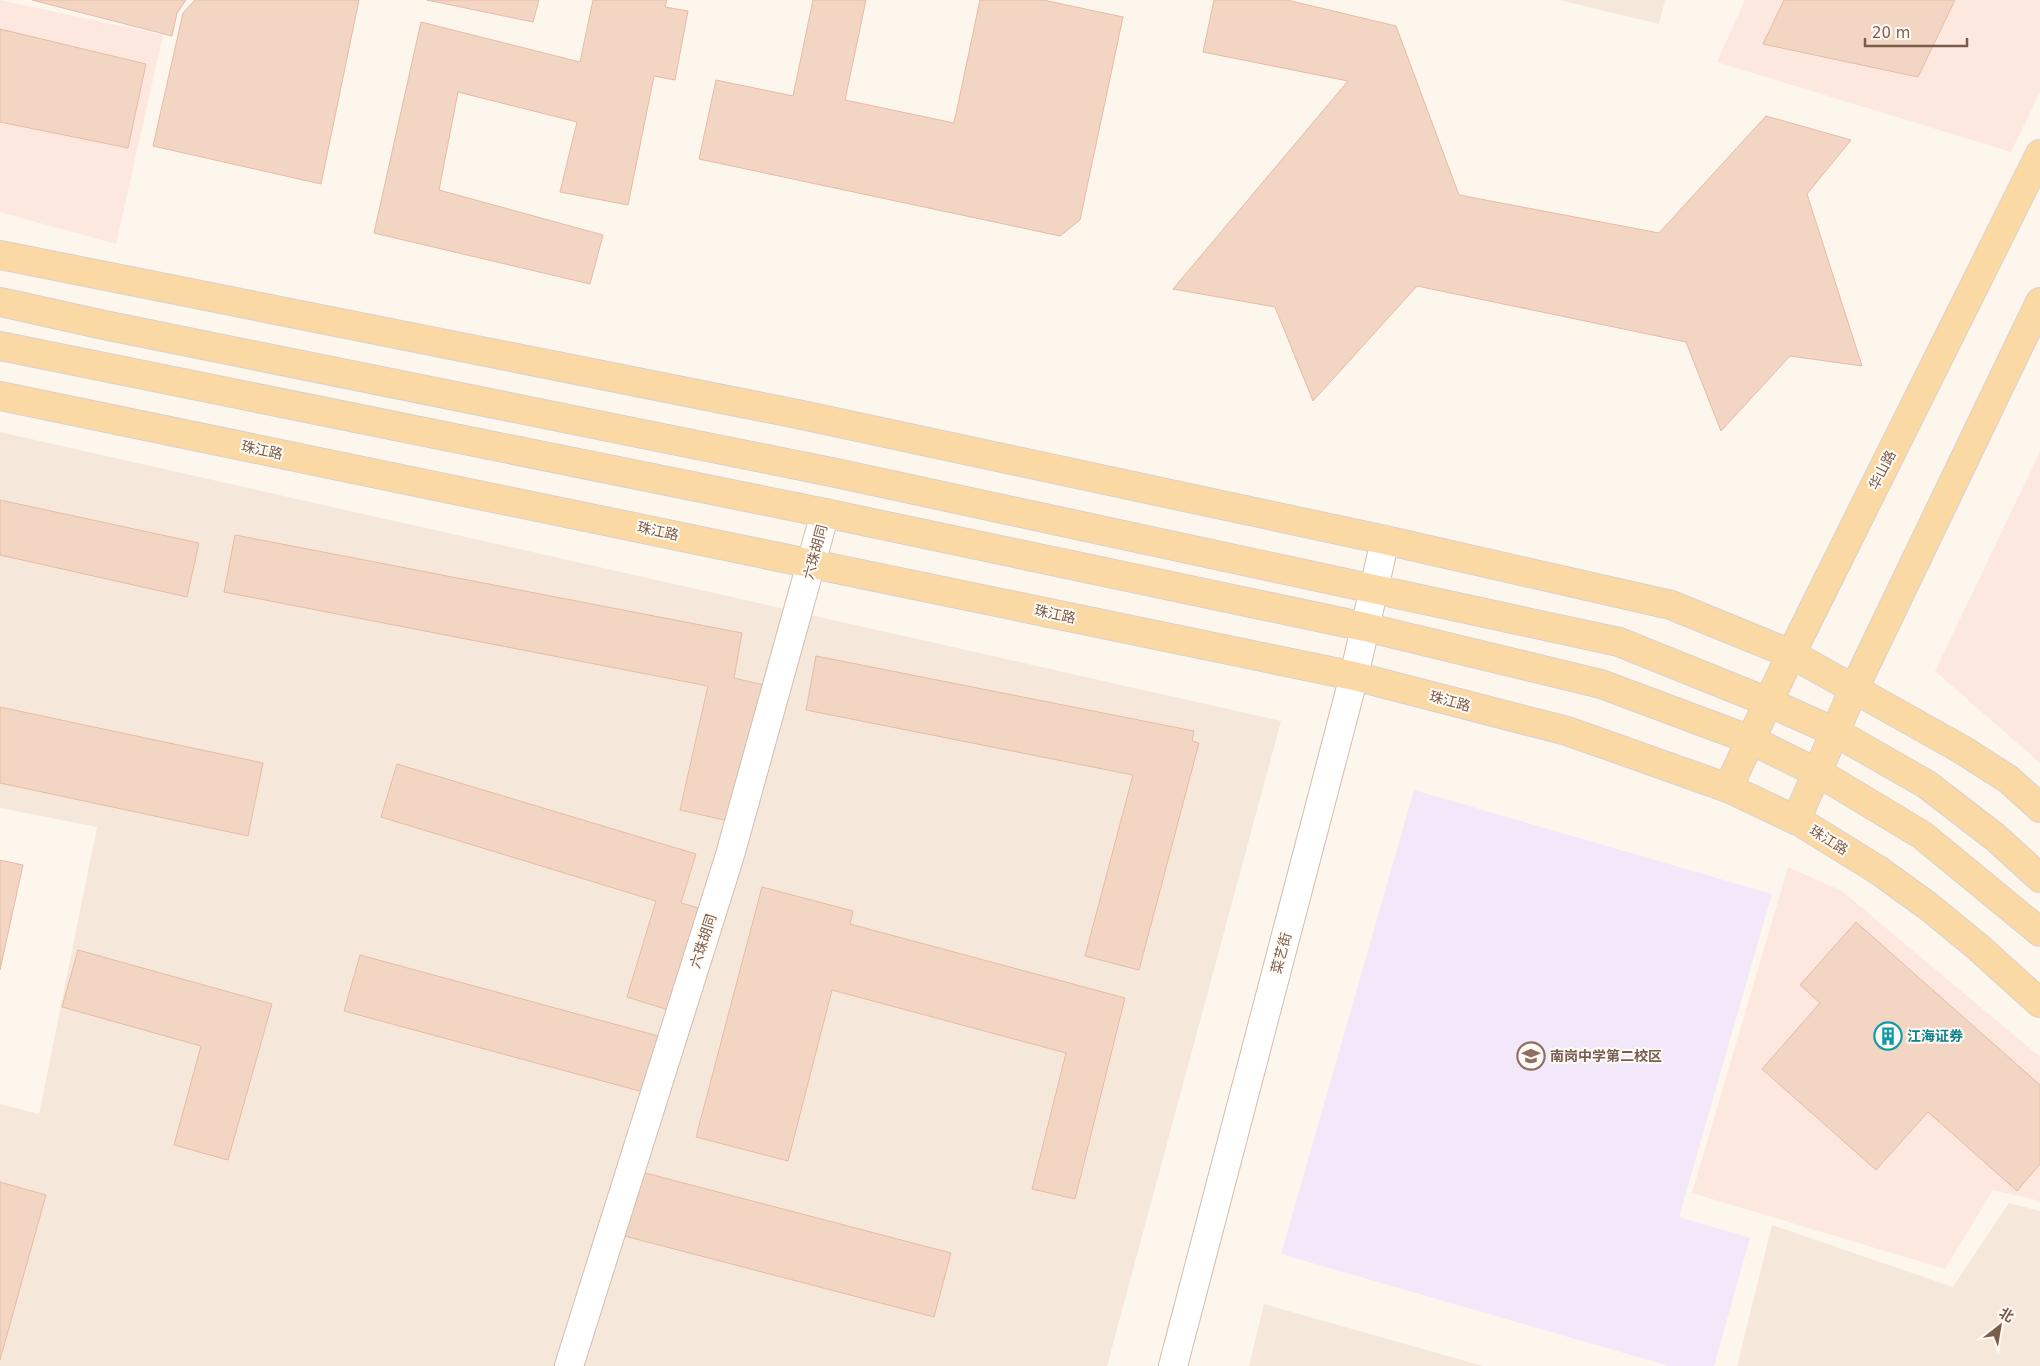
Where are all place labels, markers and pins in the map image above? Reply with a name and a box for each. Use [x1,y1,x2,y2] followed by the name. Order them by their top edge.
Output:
[1873,1021,1903,1051] building icon: 江海证券
[1907,1028,1963,1044] place label: 江海证券
[1516,1041,1546,1071] school or university icon: 南岗中学第二校区
[1550,1048,1662,1064] place label: 南岗中学第二校区

